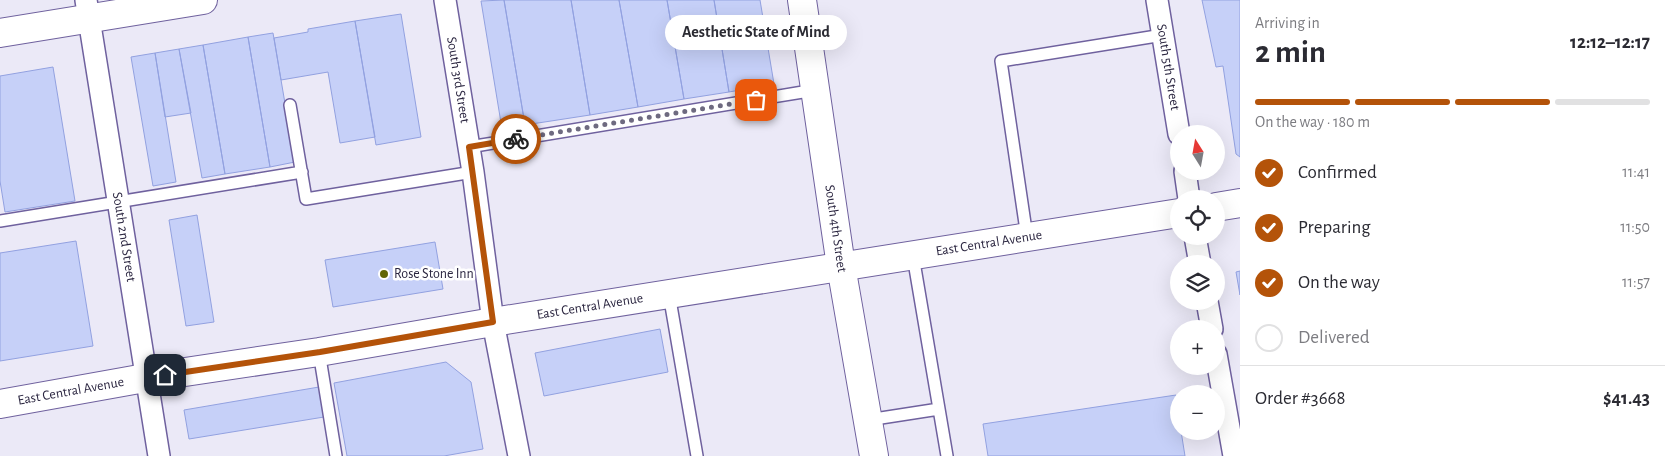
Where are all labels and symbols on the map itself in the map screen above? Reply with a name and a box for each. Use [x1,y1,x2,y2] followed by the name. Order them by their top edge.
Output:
[665,15,847,50] callout: Aesthetic State of Mind
[1154,23,1182,112] street label: South 5th Street
[444,36,472,125] street label: South 3rd Street
[735,79,777,121] pin
[491,114,541,164] courier
[1170,125,1225,180] north arrow
[822,184,849,274] street label: South 4th Street
[110,191,138,283] street label: South 2nd Street
[935,228,1043,259] street label: East Central Avenue
[394,267,474,281] place label: Rose Stone Inn
[378,268,390,280] marker: Rose Stone Inn
[536,291,644,322] street label: East Central Avenue
[144,354,186,396] pin
[17,375,125,408] street label: East Central Avenue

